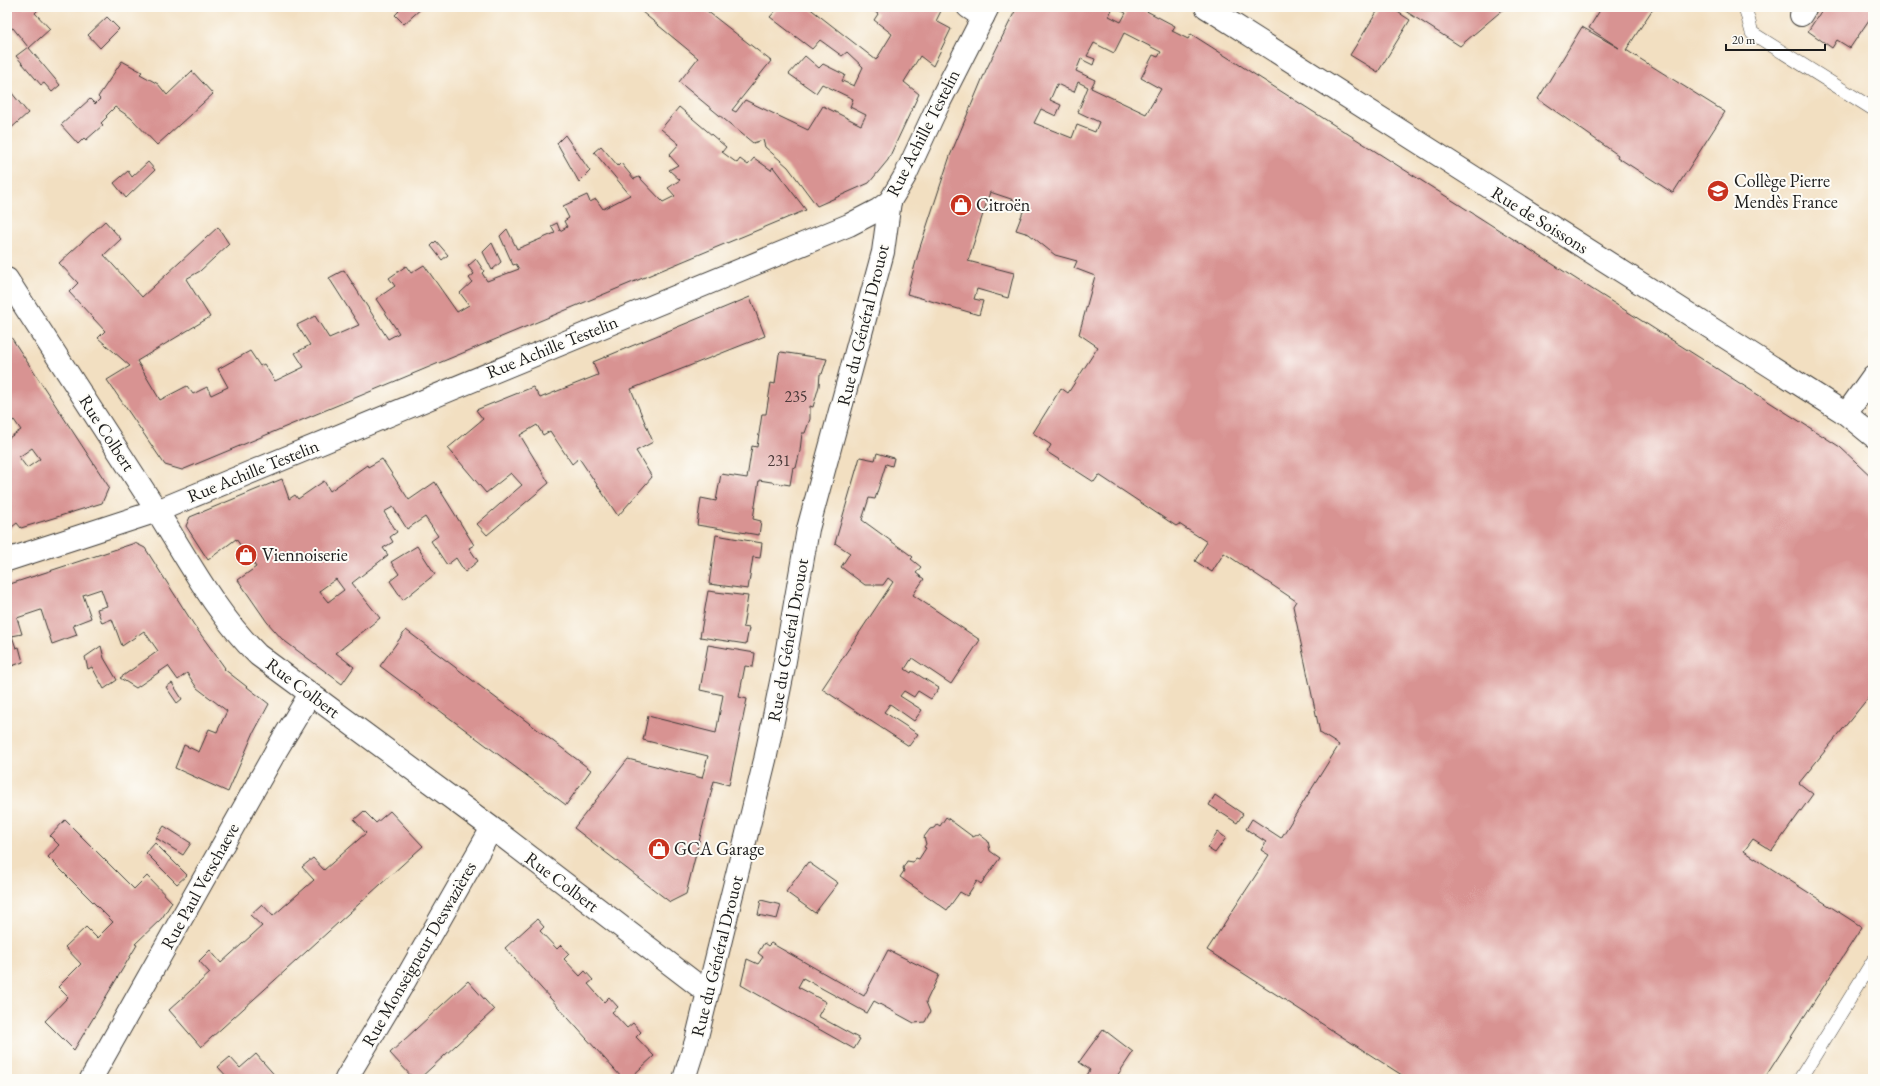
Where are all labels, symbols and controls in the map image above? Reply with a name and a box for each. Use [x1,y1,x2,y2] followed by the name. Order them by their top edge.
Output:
[1726,26,1825,52] scale bar
[1732,32,1756,48] text: 20 m
[881,65,965,200] street label: Rue Achille Testelin
[1734,169,1838,213] place label: Collège Pierre Mendès France
[1705,178,1731,204] school or university icon: Collège Pierre Mendès France
[1487,181,1593,259] street label: Rue de Soissons
[948,192,974,218] shop icon: Citroën
[976,193,1031,216] place label: Citroën
[831,241,894,408] street label: Rue du Général Drouot
[483,310,621,383] street label: Rue Achille Testelin
[784,386,808,407] house number: 235
[74,390,141,476] street label: Rue Colbert
[184,434,322,507] street label: Rue Achille Testelin
[767,450,791,471] house number: 231
[233,542,259,568] shop icon: Viennoiserie
[262,543,348,566] place label: Viennoiserie
[762,556,813,723] street label: Rue du Général Drouot
[262,652,345,723] street label: Rue Colbert
[155,819,244,953] street label: Rue Paul Verschaeve
[646,836,672,862] shop icon: GCA Garage
[674,837,764,860] place label: GCA Garage
[521,846,604,917] street label: Rue Colbert
[356,857,481,1051] street label: Rue Monseigneur Deswazières
[685,872,748,1039] street label: Rue du Général Drouot

